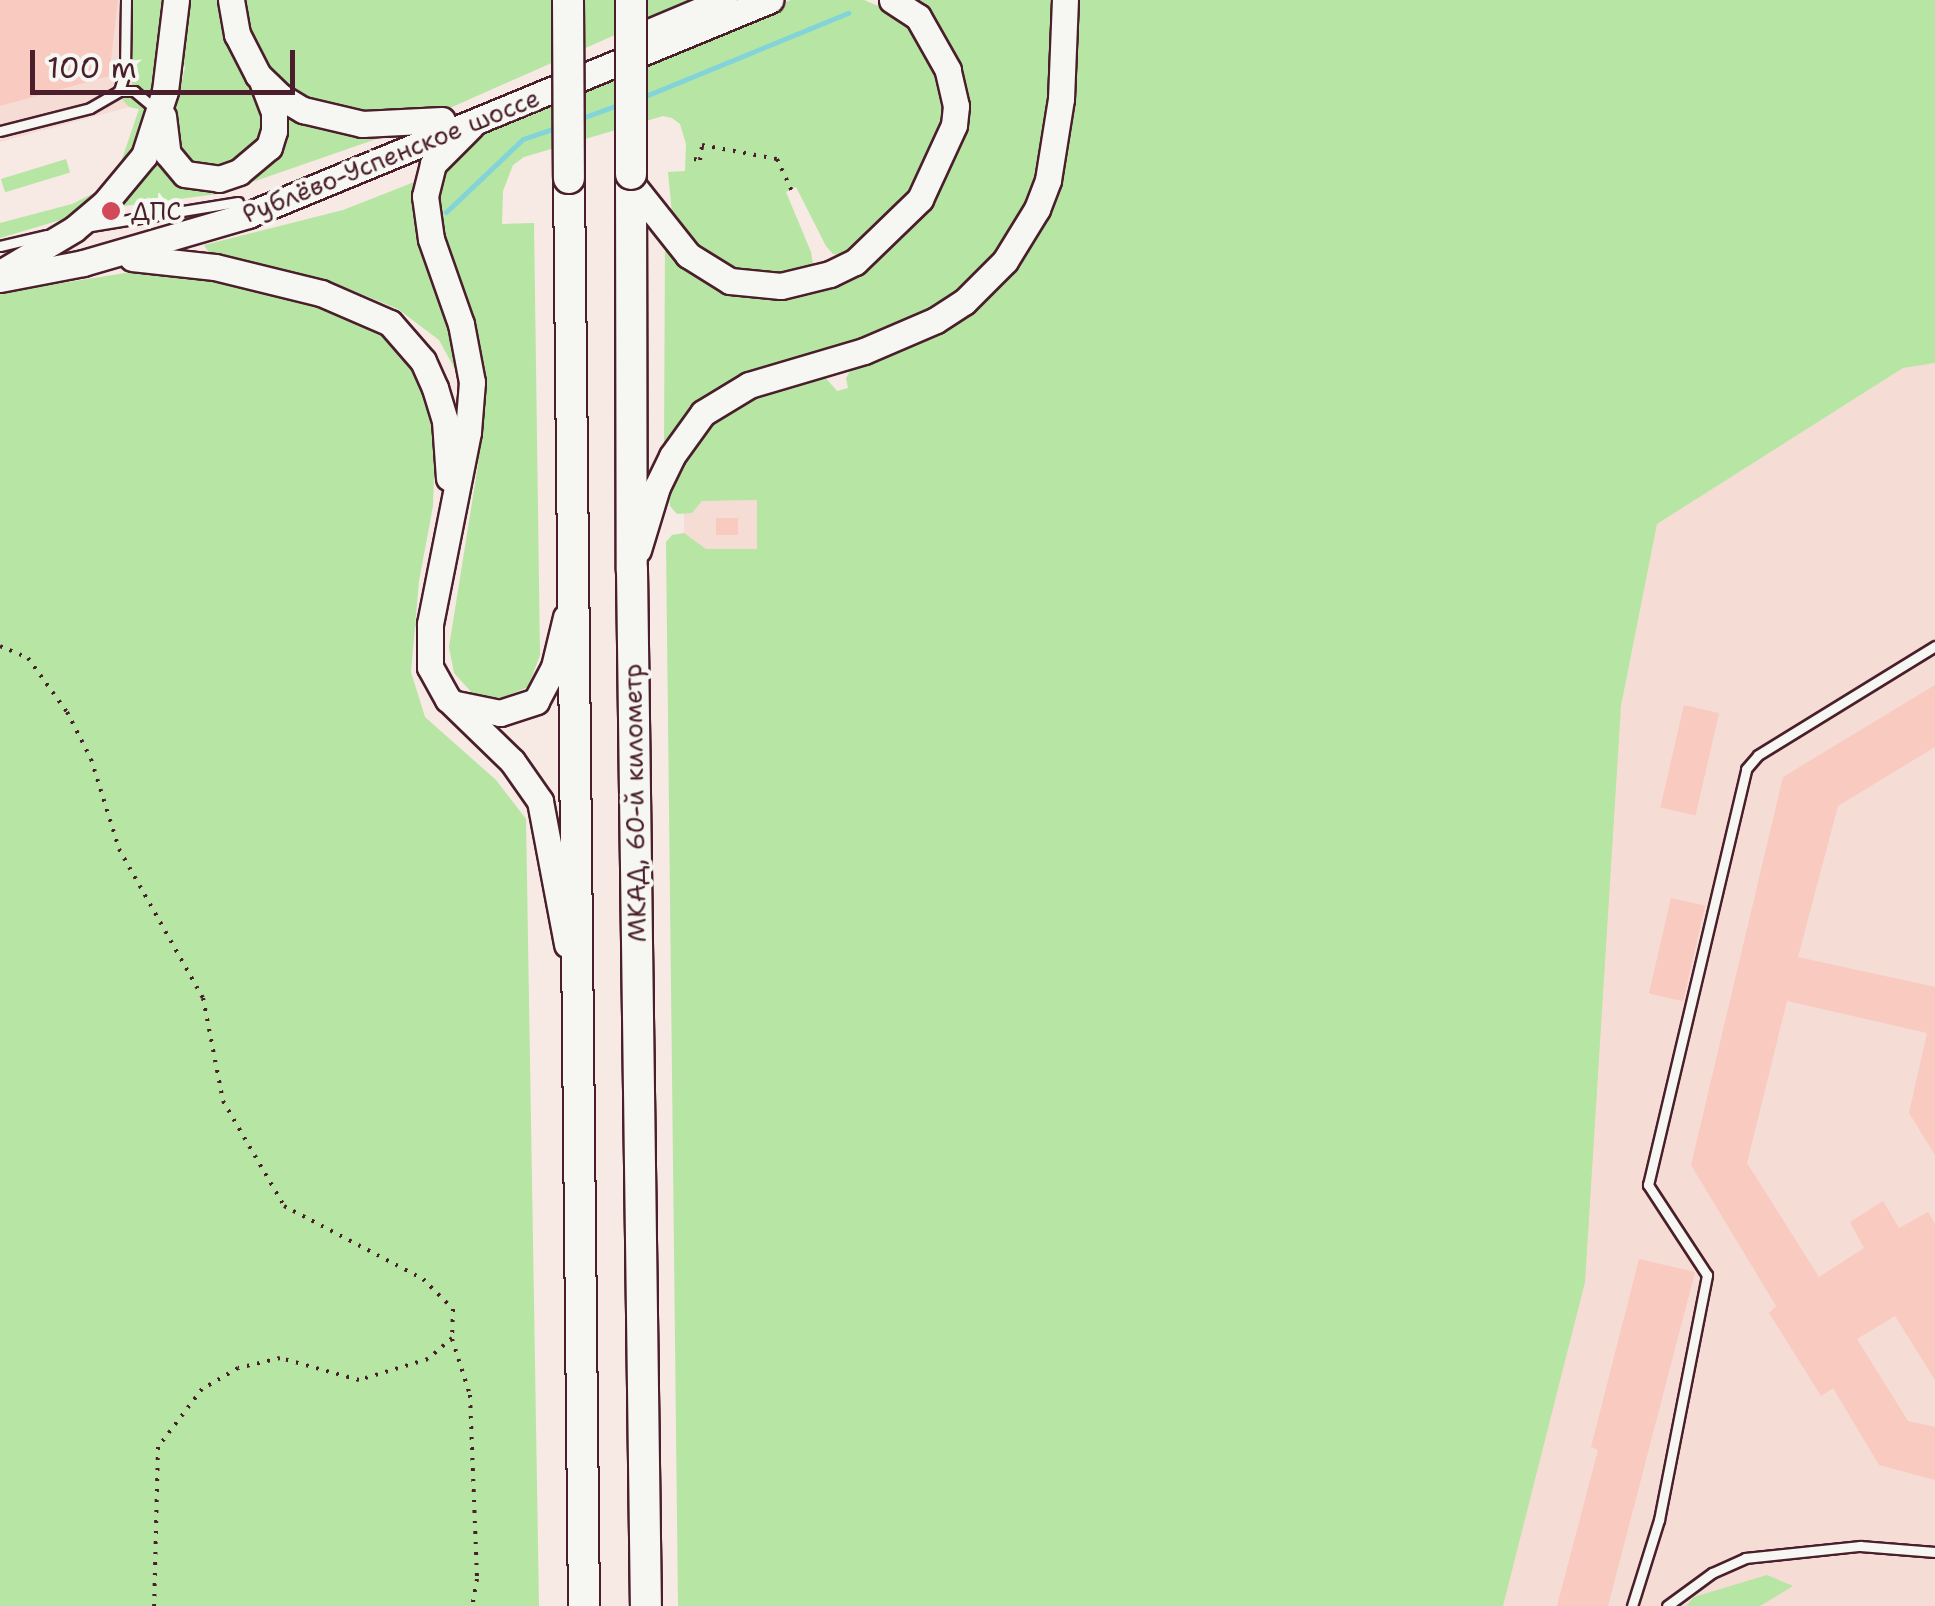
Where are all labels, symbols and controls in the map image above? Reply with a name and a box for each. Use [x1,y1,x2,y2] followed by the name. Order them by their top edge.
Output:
[35,30,300,92] scale bar
[47,47,137,88] text: 100 m
[238,83,544,229] street label: Рублёво-Успенское шоссе
[131,196,182,226] place label: ДПС
[100,200,122,222] marker: ДПС
[618,663,652,943] street label: МКАД, 60-й километр

